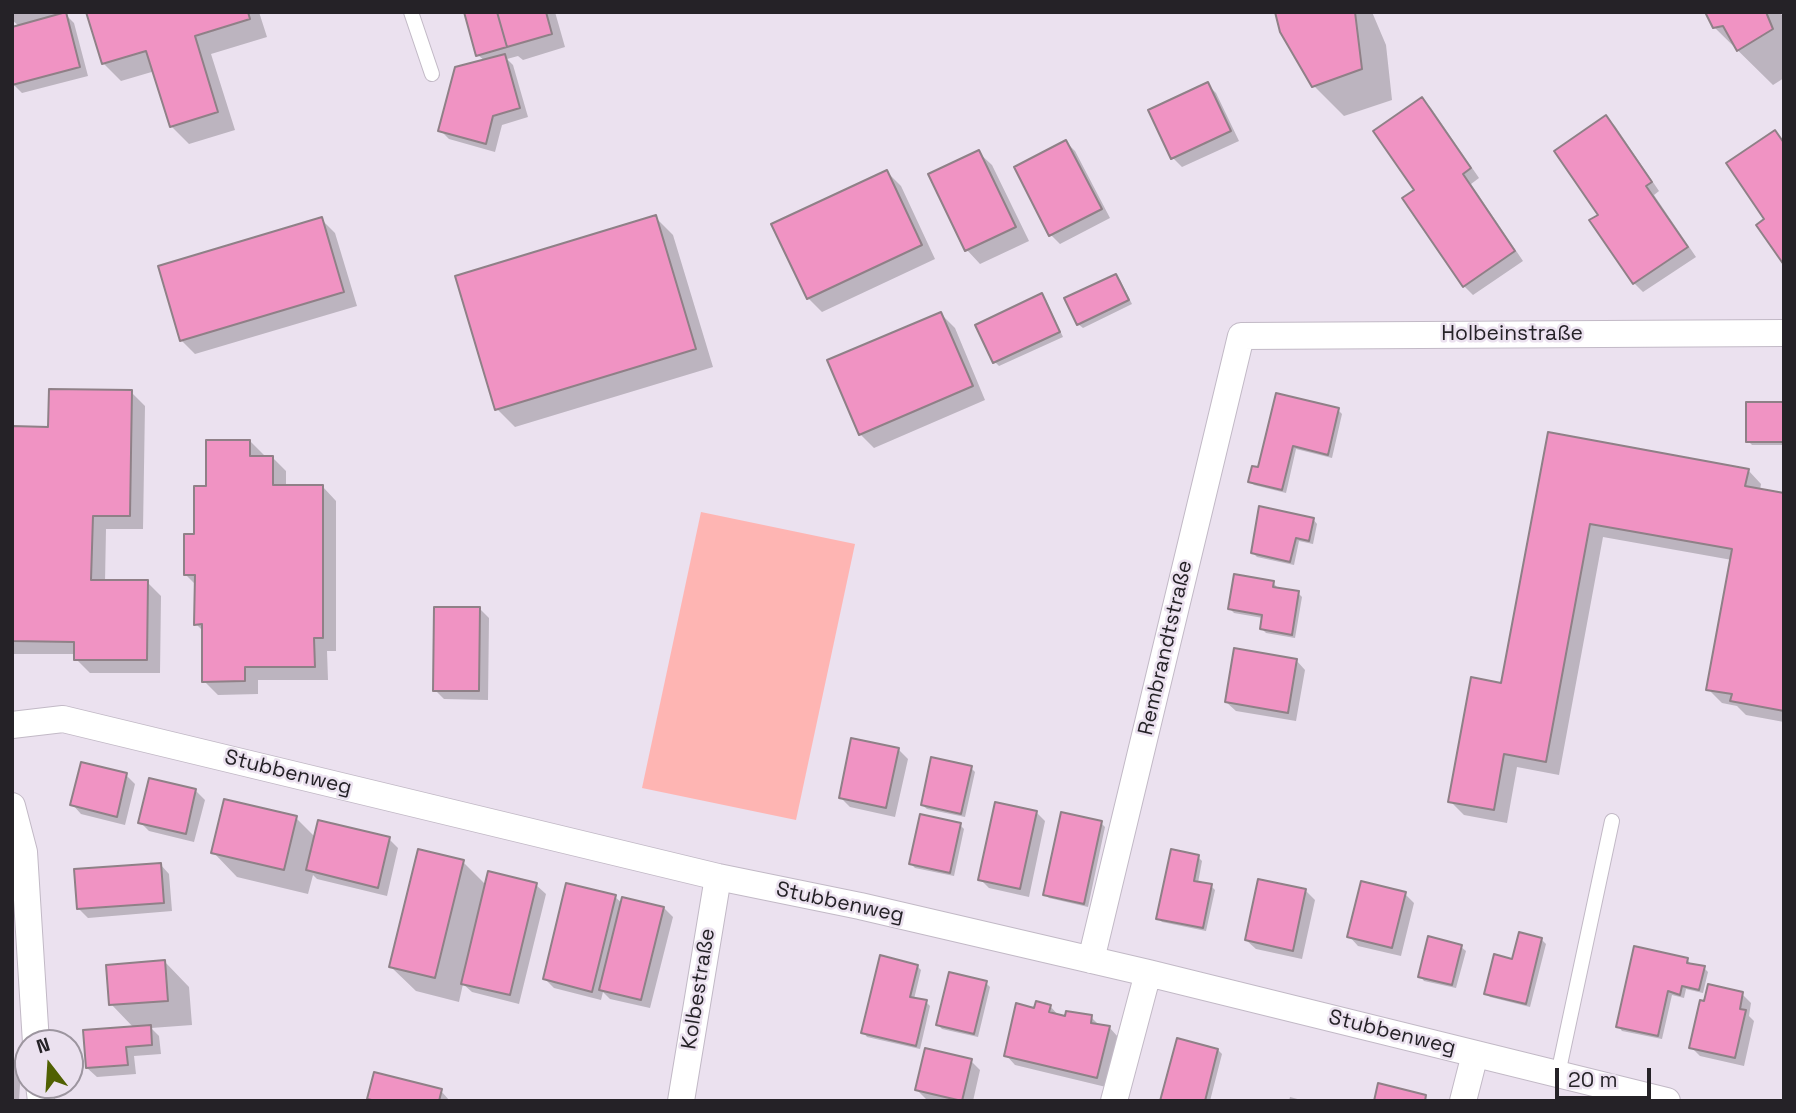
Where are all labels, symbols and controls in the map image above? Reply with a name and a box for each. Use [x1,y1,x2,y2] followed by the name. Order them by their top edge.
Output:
[1441,321,1583,347] street label: Holbeinstraße
[1134,558,1198,738] street label: Rembrandtstraße
[222,745,354,801] street label: Stubbenweg
[774,877,906,929] street label: Stubbenweg
[677,927,721,1051] street label: Kolbestraße
[1326,1005,1458,1061] street label: Stubbenweg
[14,1029,84,1099] north arrow
[34,1032,53,1059] text: N
[1558,1054,1654,1098] scale bar
[1568,1066,1618,1093] text: 20 m

